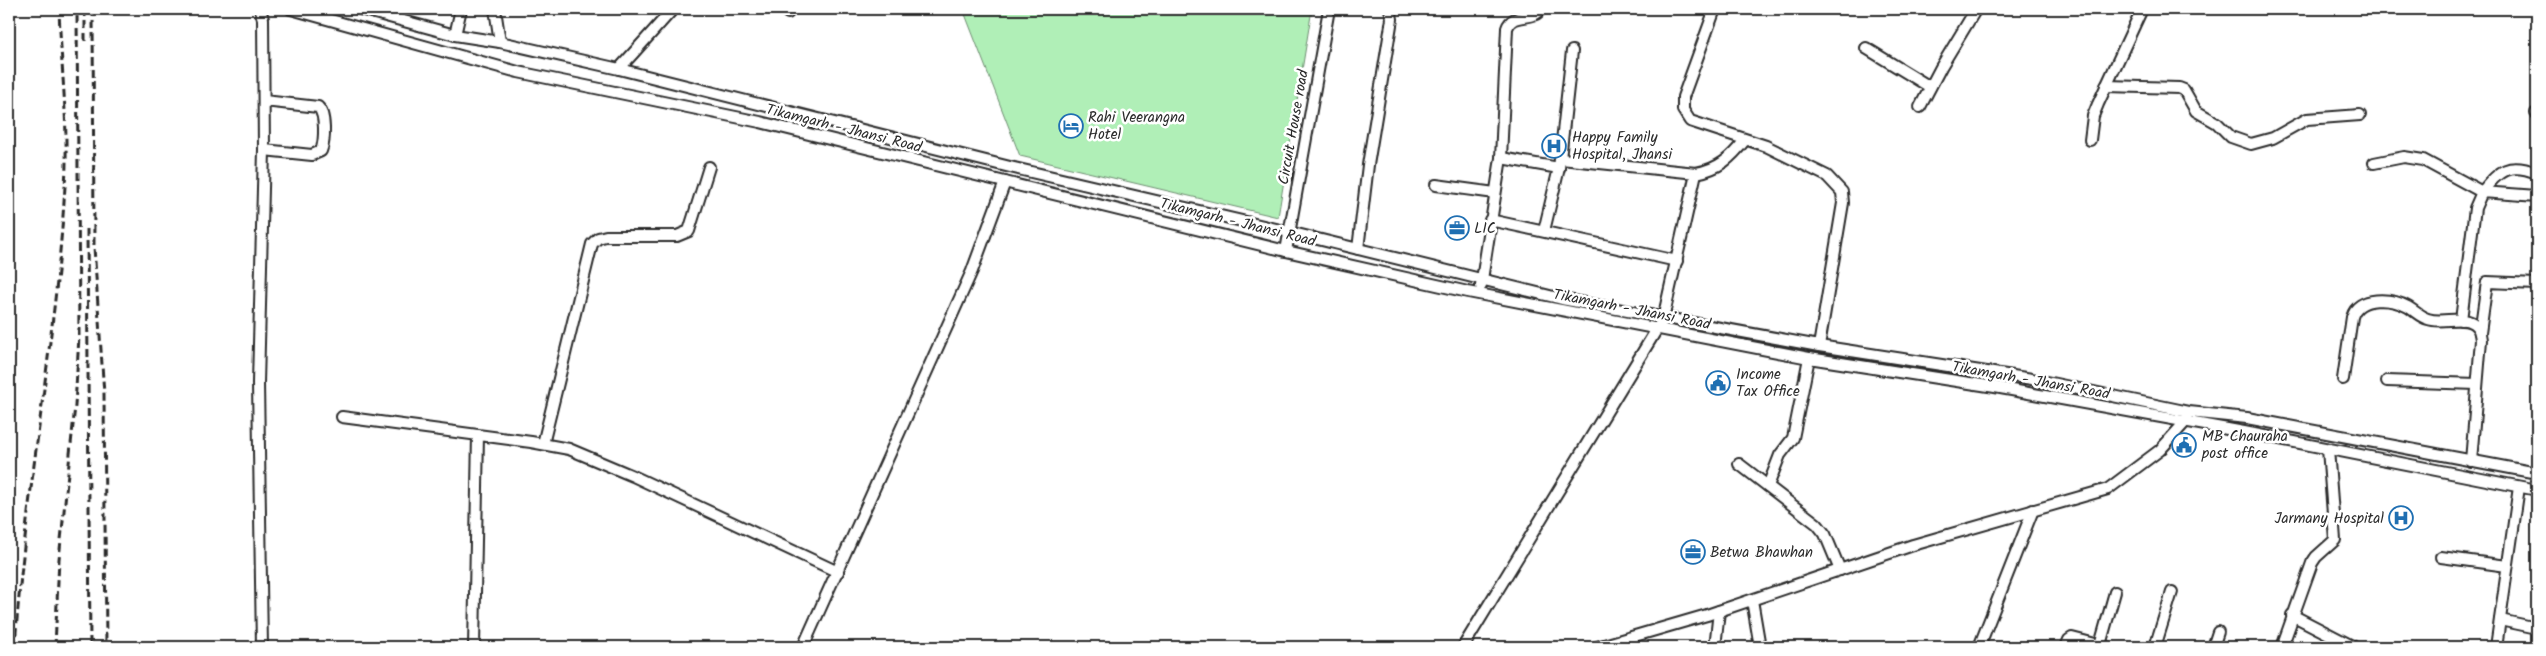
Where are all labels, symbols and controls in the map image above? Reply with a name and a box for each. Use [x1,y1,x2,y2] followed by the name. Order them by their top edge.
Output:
[1272,67,1316,187] street label: Circuit House road
[763,98,925,160] street label: Tikamgarh - Jhansi Road
[1088,106,1185,147] place label: Rahi Veerangna Hotel
[1058,113,1084,139] hotel icon: Rahi Veerangna Hotel
[1572,126,1673,167] place label: Happy Family Hospital, Jhansi
[1541,133,1567,159] hospital icon: Happy Family Hospital, Jhansi
[1157,192,1319,254] street label: Tikamgarh - Jhansi Road
[1444,215,1470,241] office icon: LIC
[1474,217,1496,241] place label: LIC
[1551,283,1713,337] street label: Tikamgarh - Jhansi Road
[1950,355,2112,407] street label: Tikamgarh - Jhansi Road
[1736,363,1800,404] place label: Income Tax Office
[1705,370,1731,396] public building icon: Income Tax Office
[2201,425,2288,466] place label: MB Chauraha post office
[2171,432,2197,458] public building icon: MB Chauraha post office
[2388,505,2414,531] hospital icon: Jarmany Hospital
[2274,507,2384,531] place label: Jarmany Hospital
[1680,539,1706,565] office icon: Betwa Bhawhan
[1710,541,1813,565] place label: Betwa Bhawhan

